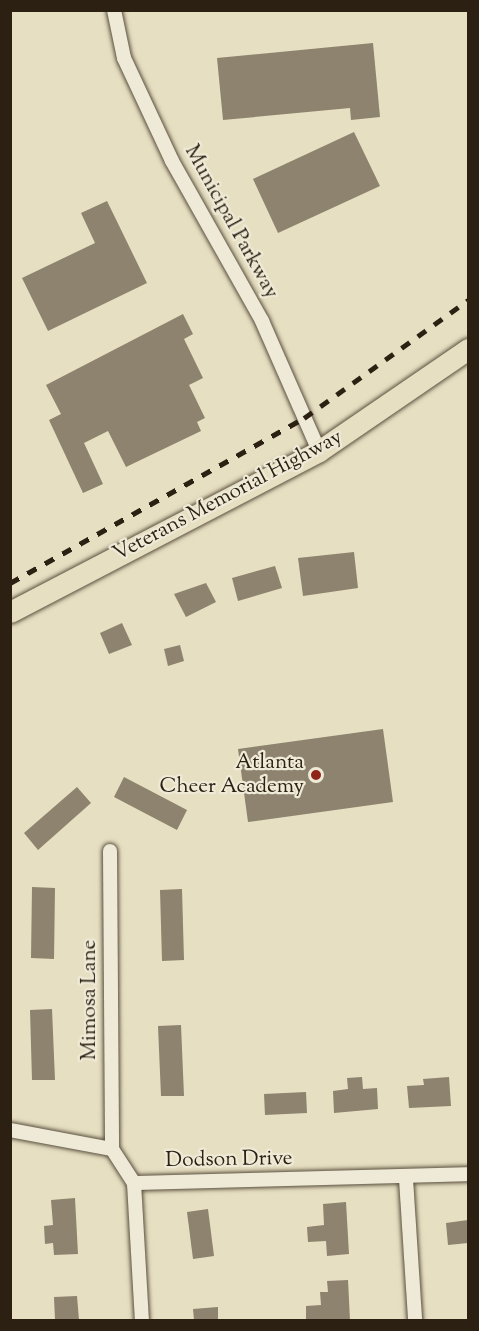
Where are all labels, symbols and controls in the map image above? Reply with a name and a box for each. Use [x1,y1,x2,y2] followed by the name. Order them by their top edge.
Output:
[178,141,284,303] street label: Municipal Parkway
[109,425,347,567] street label: Veterans Memorial Highway
[159,750,304,800] place label: Atlanta Cheer Academy
[309,768,323,782] marker: Atlanta Cheer Academy
[77,940,103,1060] street label: Mimosa Lane
[165,1146,293,1174] street label: Dodson Drive

